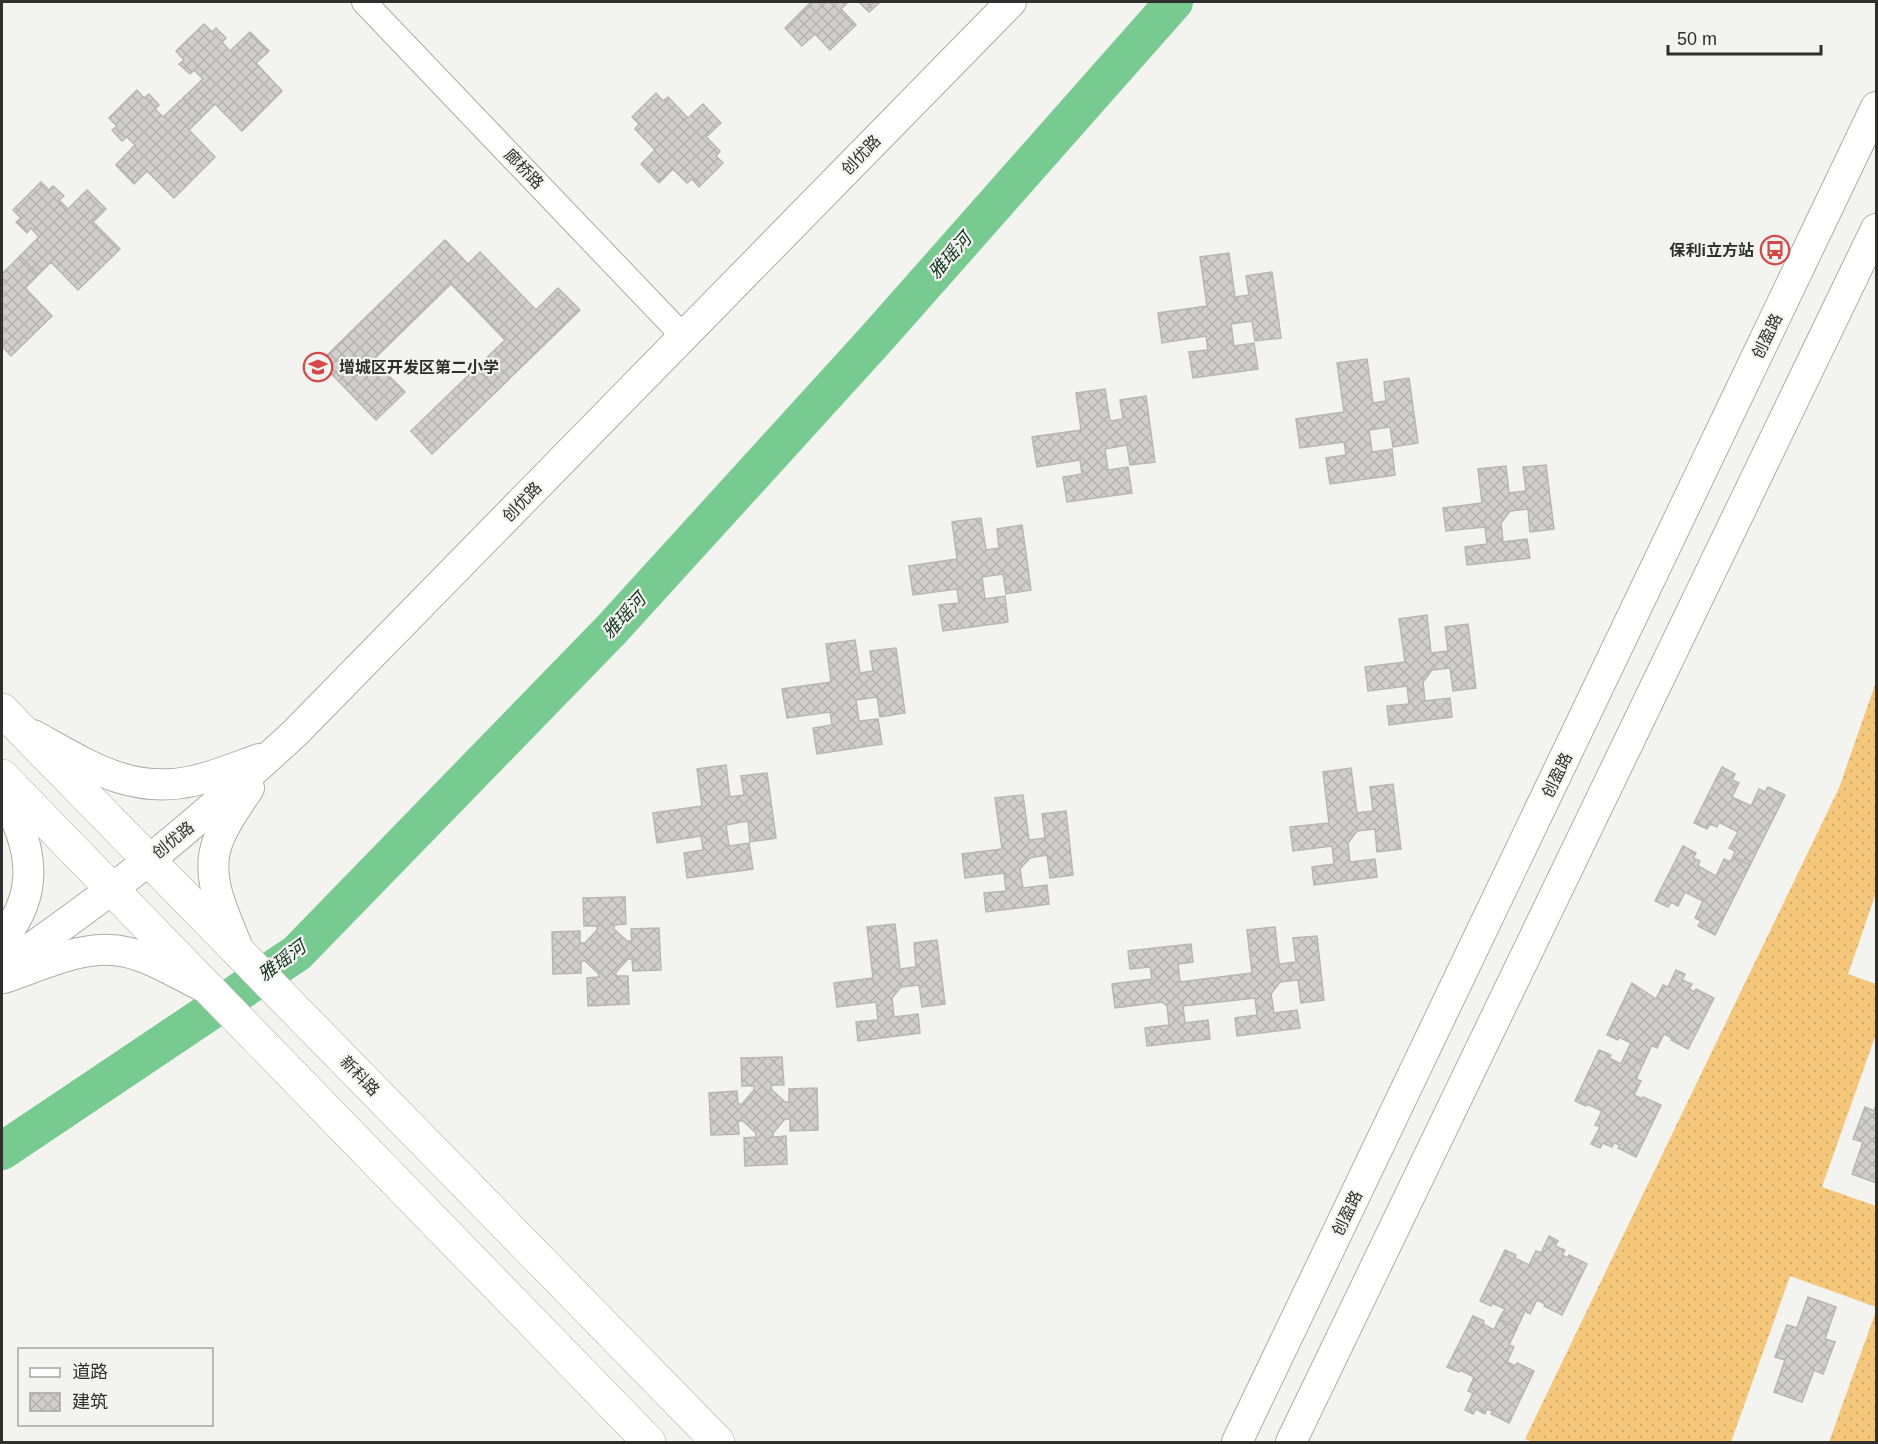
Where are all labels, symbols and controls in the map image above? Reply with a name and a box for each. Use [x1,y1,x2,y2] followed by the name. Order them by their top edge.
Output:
[1668,18,1821,56] scale bar
[1677,29,1717,49] text: 50 m
[838,132,884,178] street label: 创优路
[501,146,547,192] street label: 廊桥路
[925,227,977,283] water label: 雅瑶河
[1759,234,1791,266] bus stop icon: 保利i立方站
[1670,242,1754,259] place label: 保利i立方站
[1749,311,1785,361] street label: 创盈路
[302,351,334,383] school or university icon: 增城区开发区第二小学
[339,358,499,376] place label: 增城区开发区第二小学
[499,479,545,525] street label: 创优路
[598,587,652,643] water label: 雅瑶河
[1539,750,1575,800] street label: 创盈路
[149,818,197,862] street label: 创优路
[254,935,312,985] water label: 雅瑶河
[337,1053,383,1099] street label: 新科路
[1329,1188,1365,1238] street label: 创盈路
[18,1348,213,1426] legend
[72,1362,108,1382] text: 道路
[72,1392,108,1412] text: 建筑

